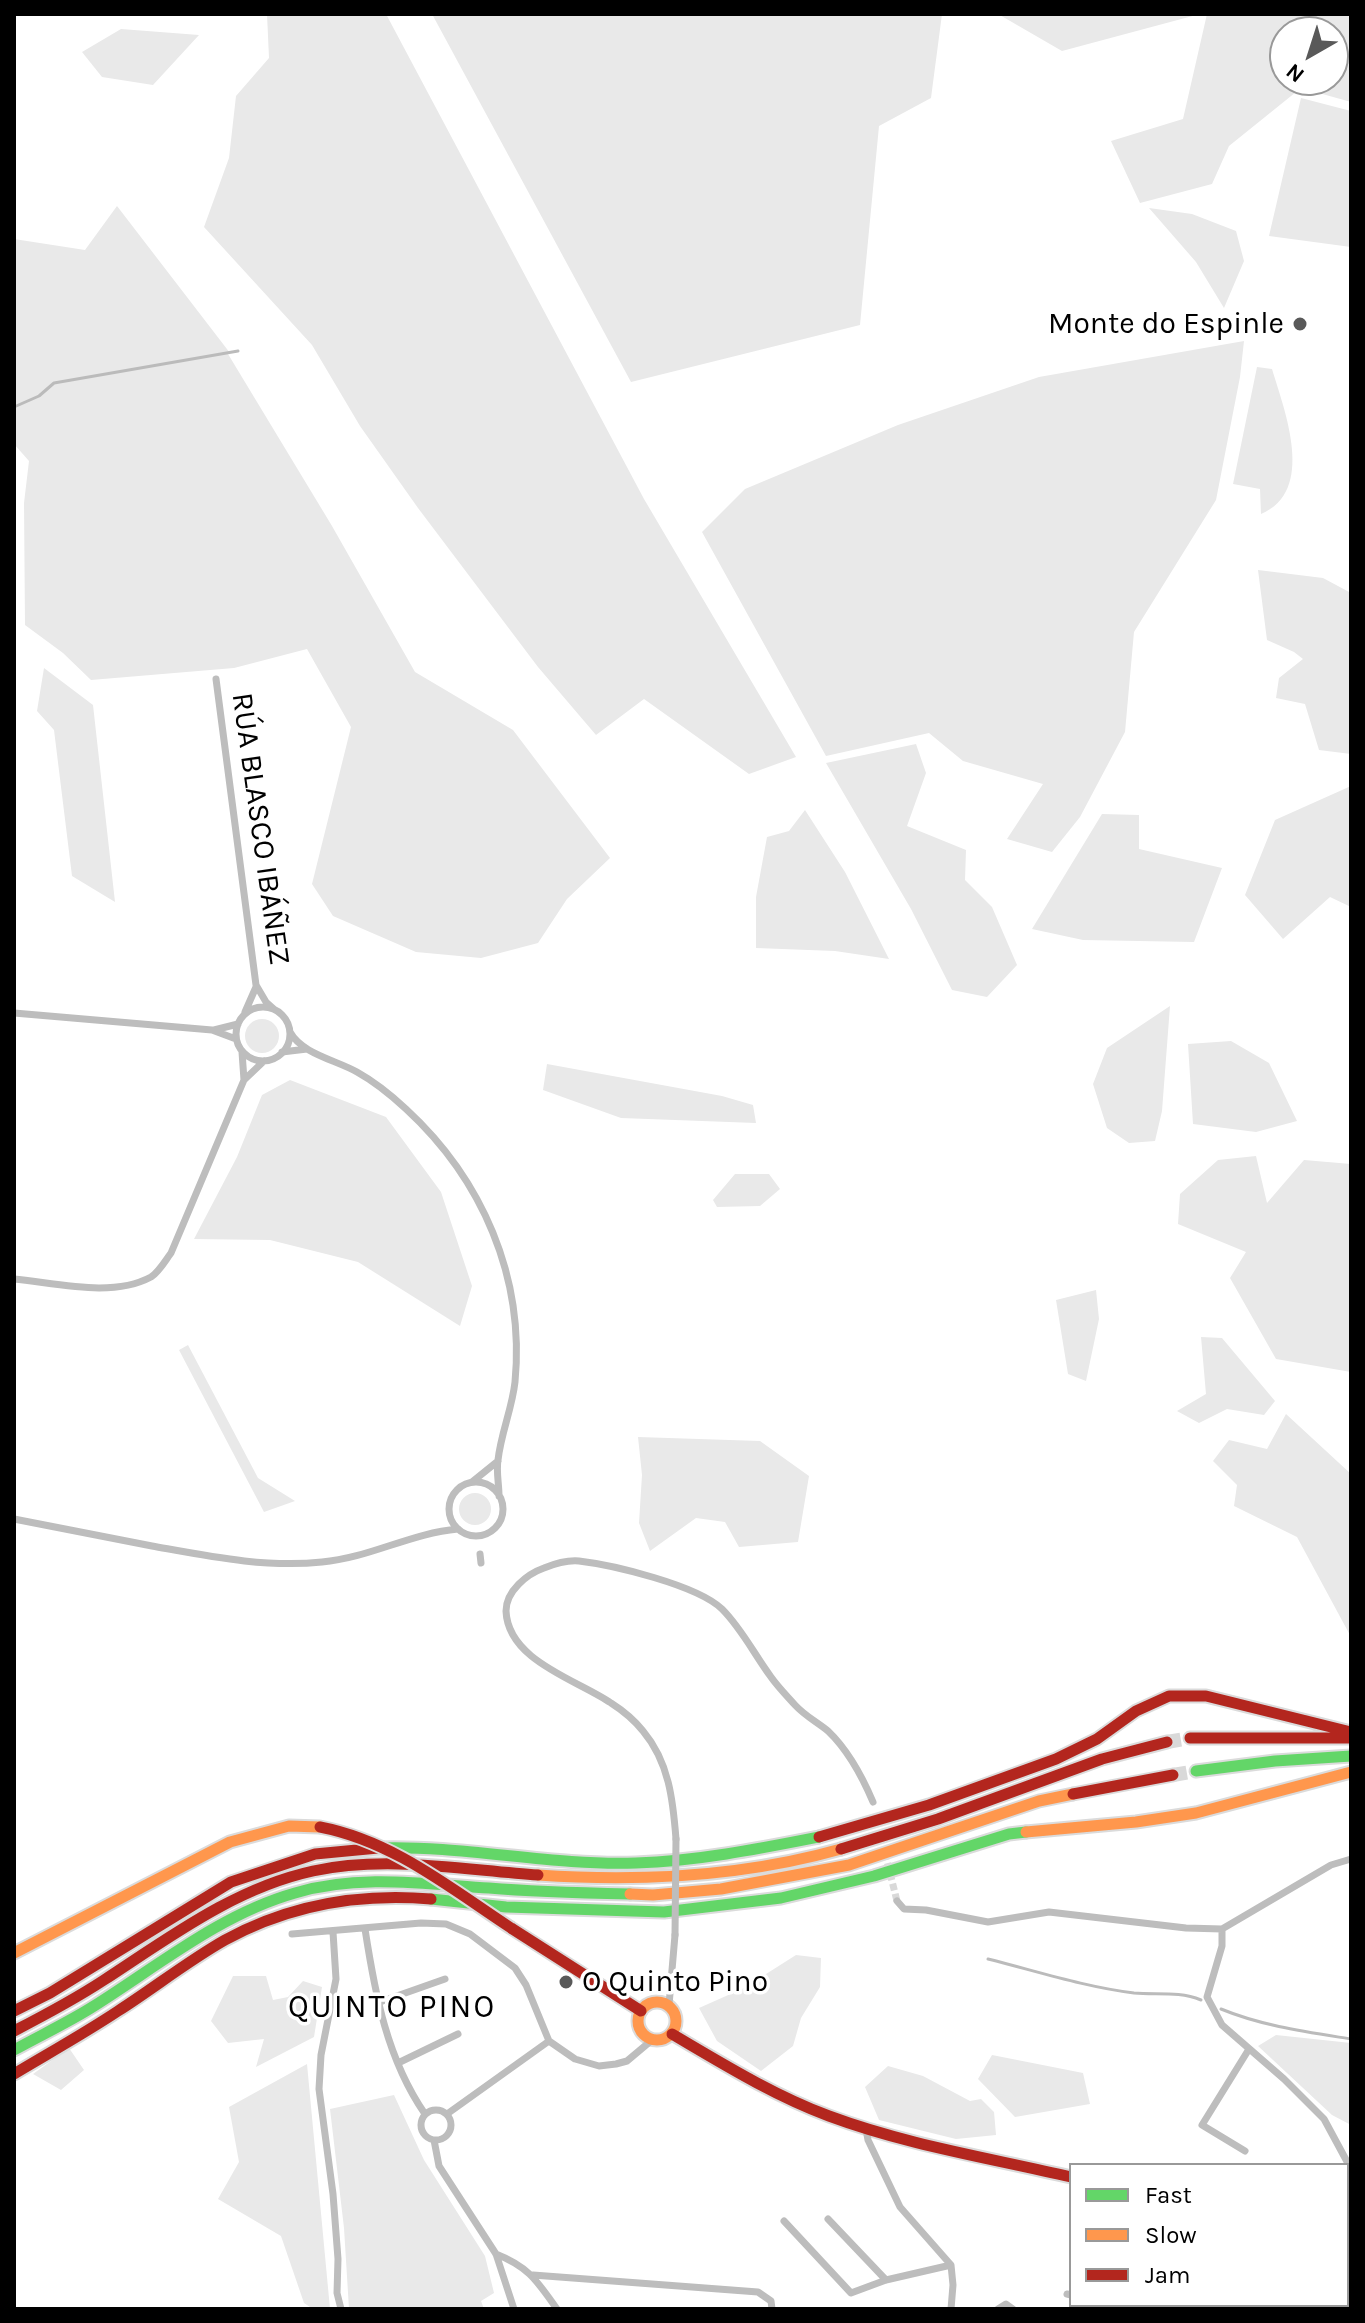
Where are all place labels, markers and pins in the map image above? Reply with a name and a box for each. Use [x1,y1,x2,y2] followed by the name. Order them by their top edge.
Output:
[1048,306,1284,342] place label: Monte do Espinle
[1291,315,1309,333] marker: Monte do Espinle
[582,1964,768,2000] place label: O Quinto Pino
[557,1973,575,1991] marker: O Quinto Pino

